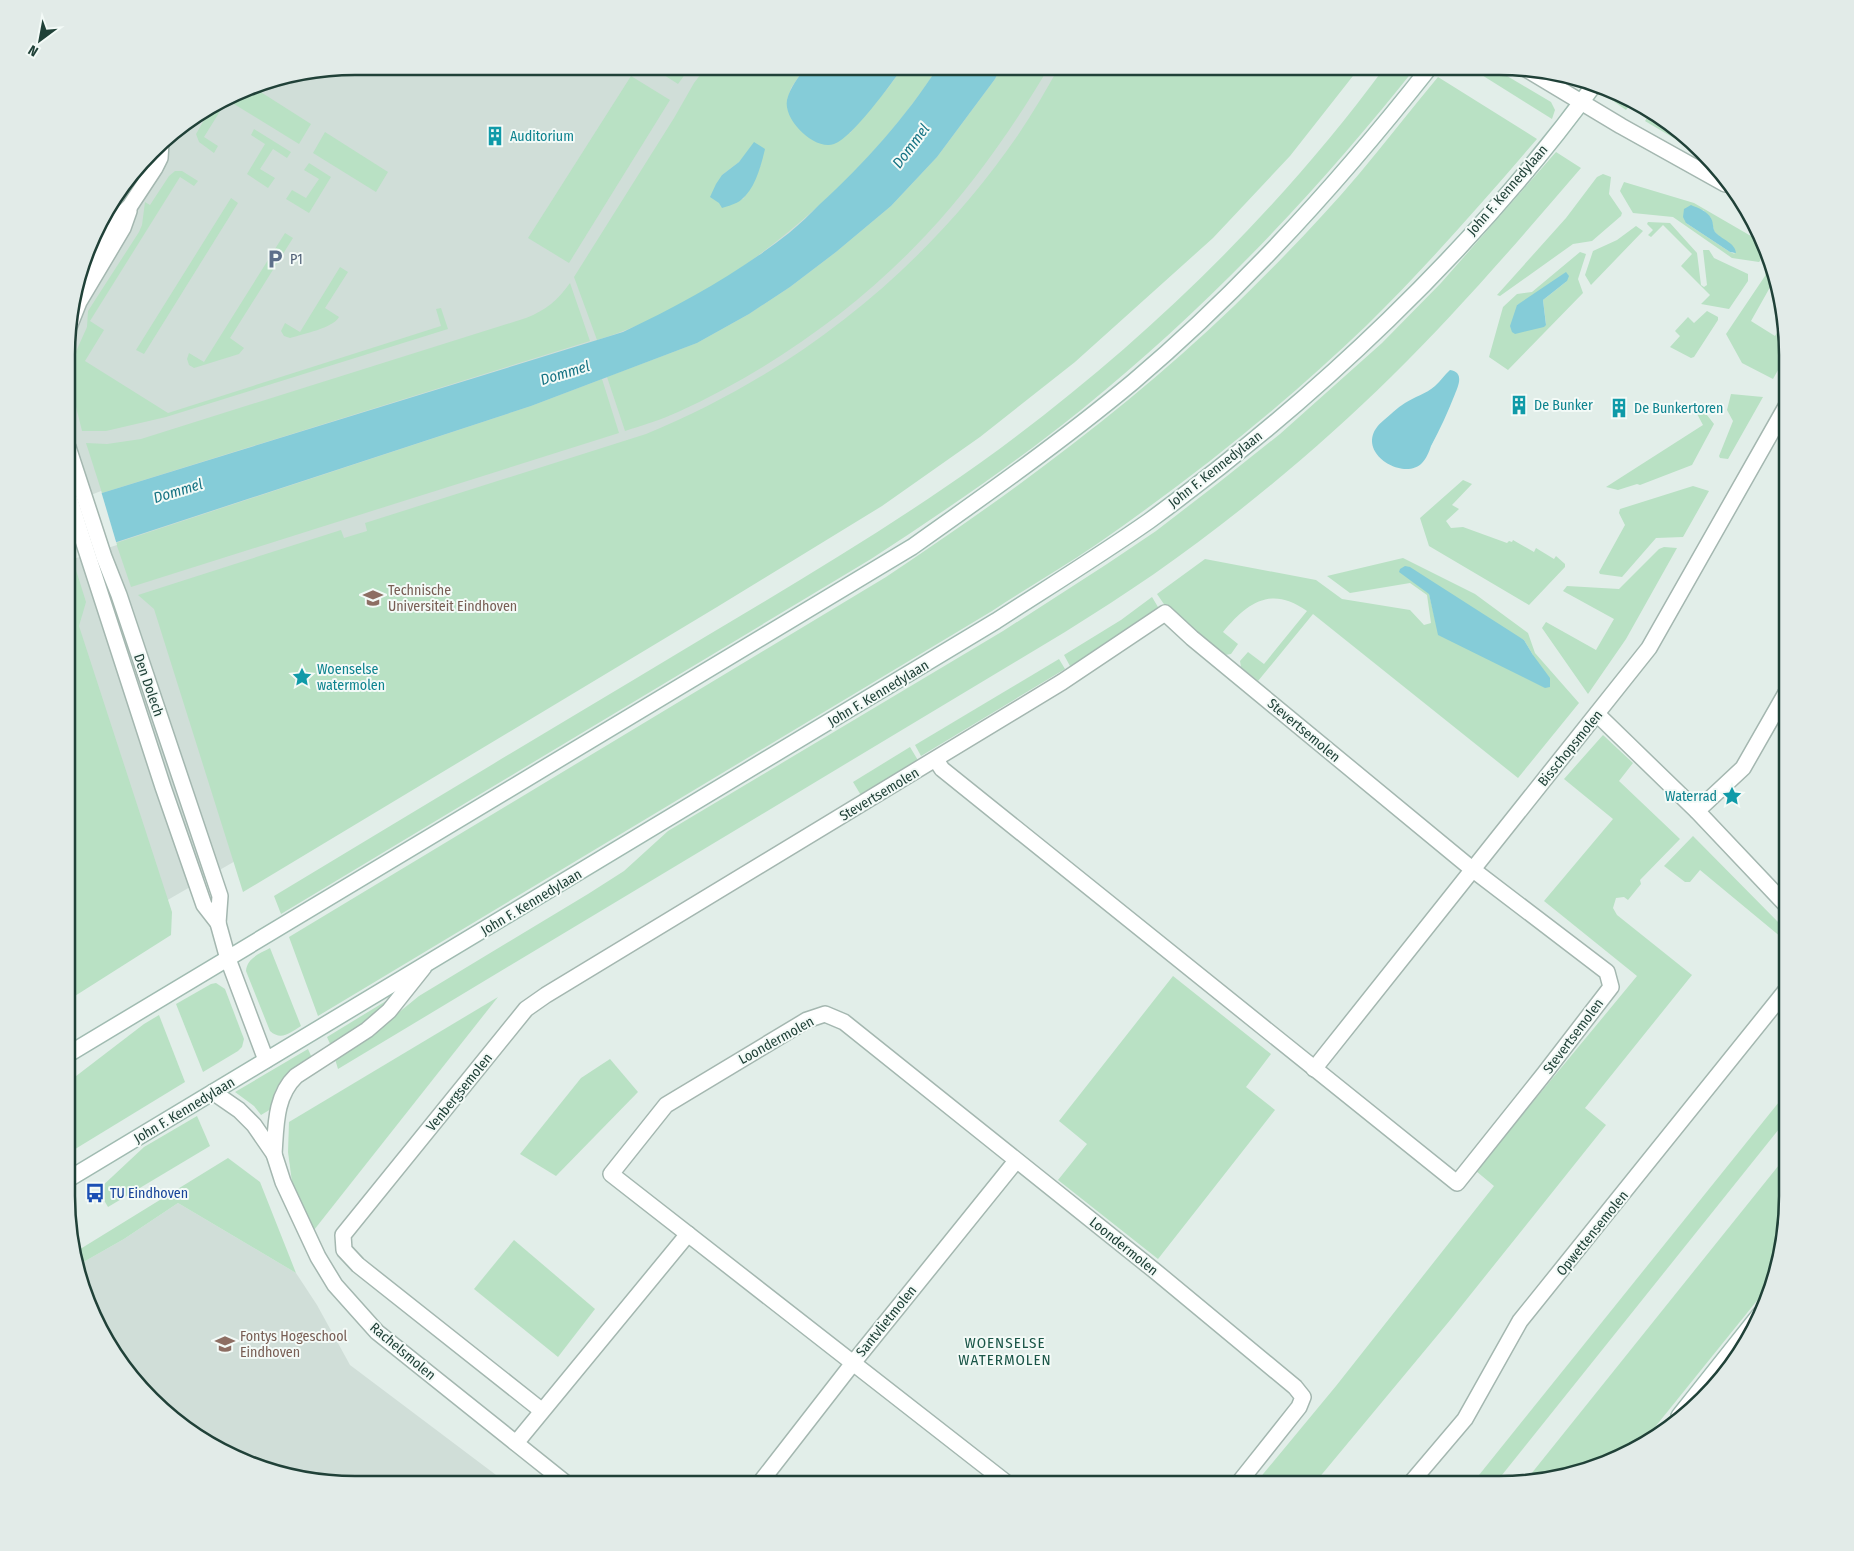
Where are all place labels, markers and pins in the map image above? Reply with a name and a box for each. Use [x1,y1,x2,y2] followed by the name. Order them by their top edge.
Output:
[484,125,506,147] building icon: Auditorium
[510,128,574,145] place label: Auditorium
[264,248,286,270] parking icon: P1
[290,251,303,268] place label: P1
[1508,394,1530,416] building icon: De Bunker
[1534,397,1593,414] place label: De Bunker
[1608,397,1630,419] building icon: De Bunkertoren
[1634,400,1723,417] place label: De Bunkertoren
[388,582,517,615] place label: Technische Universiteit Eindhoven
[362,587,384,609] school or university icon: Technische Universiteit Eindhoven
[317,661,385,694] place label: Woenselse watermolen
[291,666,313,688] place icon: Woenselse watermolen
[1721,785,1743,807] place icon: Waterrad
[1665,788,1717,805] place label: Waterrad
[84,1182,106,1204] bus stop icon: TU Eindhoven
[110,1185,188,1202] place label: TU Eindhoven
[240,1328,348,1361] place label: Fontys Hogeschool Eindhoven
[214,1333,236,1355] school or university icon: Fontys Hogeschool Eindhoven

